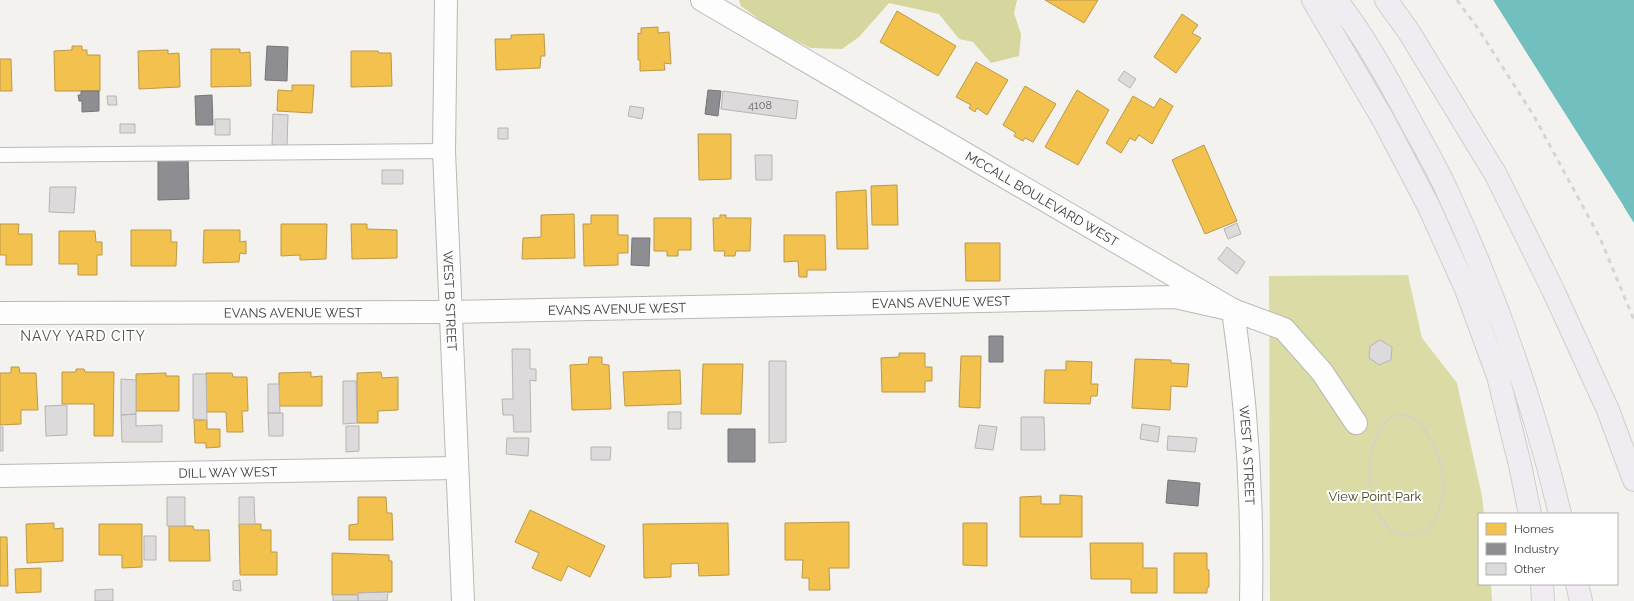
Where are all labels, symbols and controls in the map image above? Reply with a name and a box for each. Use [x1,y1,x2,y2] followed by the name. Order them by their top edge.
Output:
[748,99,772,112] house number: 4108
[963,148,1121,249] street label: MCCALL BOULEVARD WEST
[441,250,460,351] street label: WEST B STREET
[872,293,1010,311] street label: EVANS AVENUE WEST
[548,300,686,317] street label: EVANS AVENUE WEST
[224,305,362,320] street label: EVANS AVENUE WEST
[20,328,146,344] district label: NAVY YARD CITY
[1237,405,1258,505] street label: WEST A STREET
[178,464,278,480] street label: DILL WAY WEST
[1329,489,1422,504] park label: View Point Park
[1478,513,1618,585] legend
[1514,522,1554,536] text: Homes
[1514,542,1560,556] text: Industry
[1514,562,1546,576] text: Other

